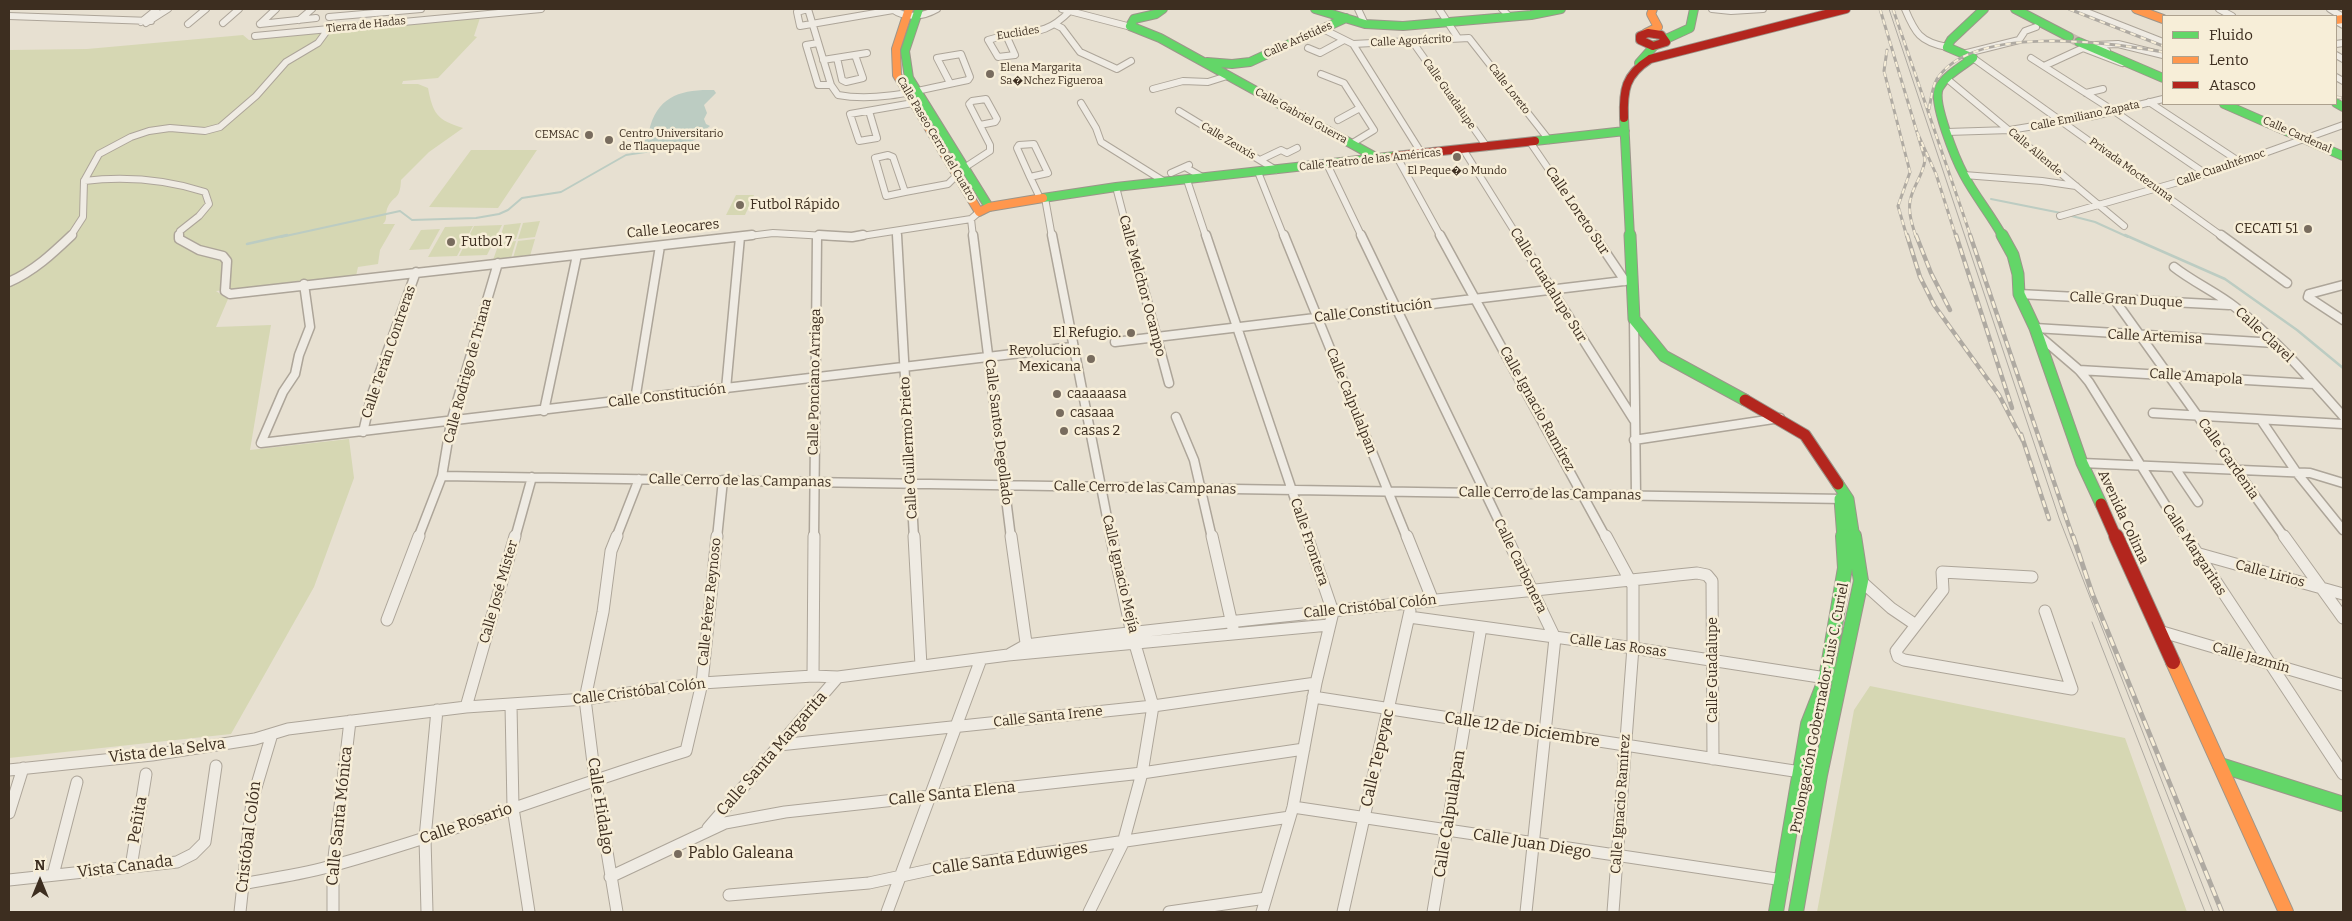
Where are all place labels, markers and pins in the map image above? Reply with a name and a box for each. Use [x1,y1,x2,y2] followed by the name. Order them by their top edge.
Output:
[1000,61,1103,87] place label: Elena Margarita Sa�Nchez Figueroa
[984,68,996,80] marker: Elena Margarita Sa�Nchez Figueroa
[619,127,723,153] place label: Centro Universitario de Tlaquepaque
[535,128,579,142] place label: CEMSAC
[583,129,595,141] marker: CEMSAC
[603,134,615,146] marker: Centro Universitario de Tlaquepaque
[1451,151,1463,163] marker: El Peque�o Mundo
[1407,164,1507,178] place label: El Peque�o Mundo
[750,197,840,213] place label: Futbol Rápido
[734,199,746,211] marker: Futbol Rápido
[2235,221,2298,237] place label: CECATI 51
[2302,223,2314,235] marker: CECATI 51
[461,234,512,250] place label: Futbol 7
[445,236,457,248] marker: Futbol 7
[1053,325,1121,341] place label: El Refugio.
[1125,327,1137,339] marker: El Refugio.
[1009,343,1081,376] place label: Revolucion Mexicana
[1085,353,1097,365] marker: Revolucion Mexicana
[1067,386,1127,402] place label: caaaaasa
[1051,388,1063,400] marker: caaaaasa
[1070,405,1114,421] place label: casaaa
[1054,407,1066,419] marker: casaaa
[1074,423,1120,439] place label: casas 2
[1058,425,1070,437] marker: casas 2
[688,844,793,864] place label: Pablo Galeana
[672,848,684,860] marker: Pablo Galeana

